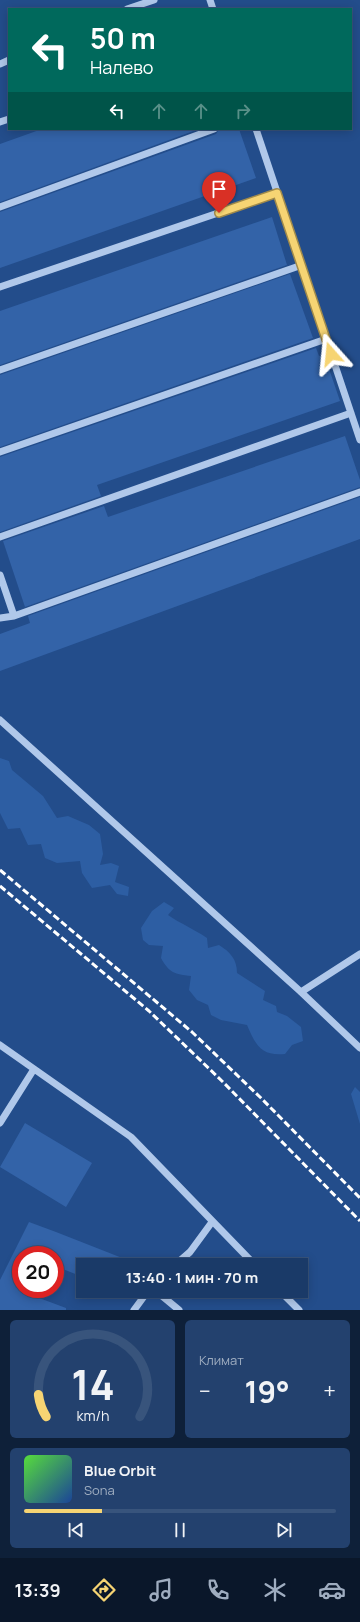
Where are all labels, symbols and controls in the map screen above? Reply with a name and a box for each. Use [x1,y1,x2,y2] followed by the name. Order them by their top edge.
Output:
[90,19,156,57] text: 50 m
[24,24,76,76] icon: left
[90,55,154,79] text: Налево
[106,100,128,122] icon: left
[148,100,170,122] icon: ahead
[190,100,212,122] icon: ahead
[232,100,254,122] icon: right
[202,172,236,213] pin
[208,178,230,200] icon: arrive
[310,333,352,375] position arrow
[12,1246,64,1298] speed limit sign: 20
[126,1267,258,1288] text: 13:40 · 1 мин · 70 m
[199,1351,244,1369] text: Климат
[71,1356,114,1412] text: 14
[244,1371,290,1412] text: 19°
[199,1376,211,1406] text: −
[323,1376,336,1406] text: +
[76,1406,109,1425] text: km/h
[84,1460,156,1481] text: Blue Orbit
[84,1481,115,1499] text: Sona
[65,1519,87,1541] icon: previous
[169,1519,191,1541] icon: pause
[273,1519,295,1541] icon: next
[90,1576,118,1604] icon: directions
[147,1576,175,1604] icon: music
[204,1576,232,1604] icon: phone
[261,1576,289,1604] icon: climate
[318,1576,346,1604] icon: car
[14,1578,61,1602] text: 13:39

